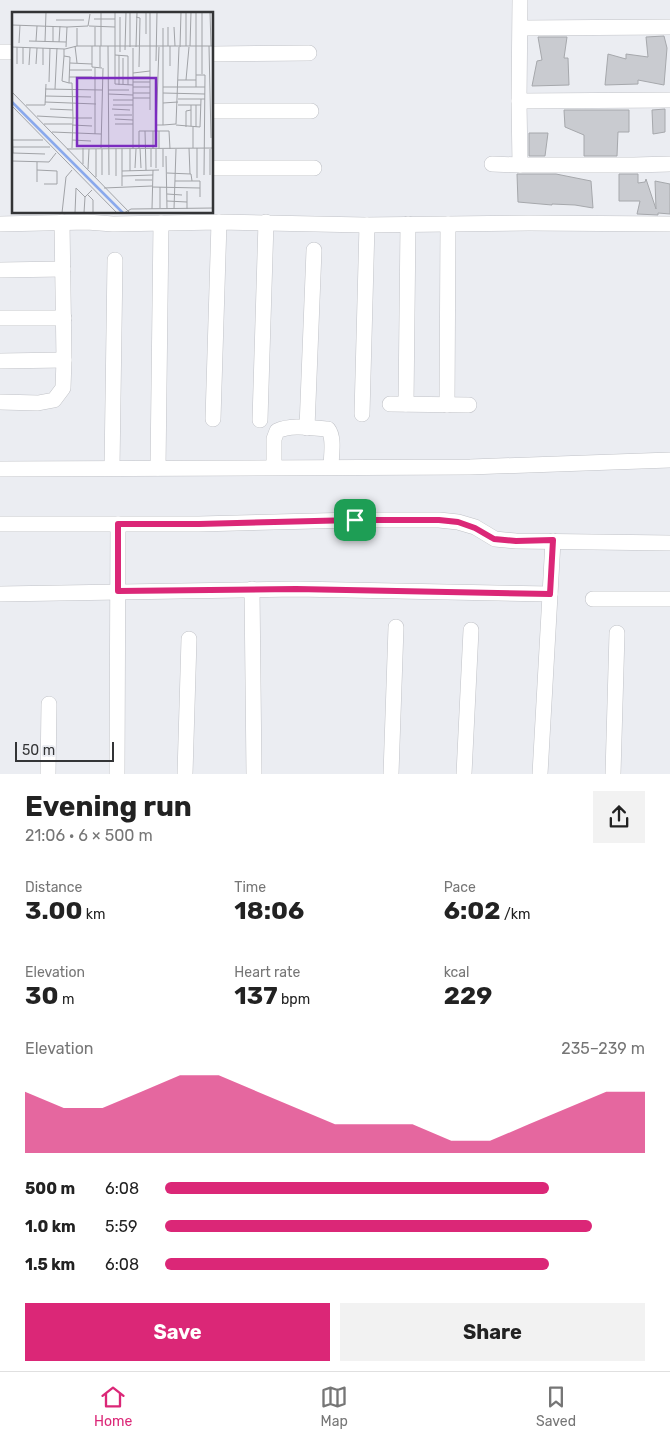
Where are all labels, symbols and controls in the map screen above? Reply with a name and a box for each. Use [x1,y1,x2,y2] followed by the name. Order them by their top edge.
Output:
[12,12,214,214] inset map
[334,499,376,541] pin
[341,506,369,534] icon: arrive
[15,738,114,762] scale bar
[22,742,55,759] text: 50 m
[25,790,192,823] text: Evening run
[593,791,645,843] button: share
[25,826,153,845] text: 21:06 · 6 × 500 m
[25,879,82,896] text: Distance
[234,879,266,896] text: Time
[444,879,476,896] text: Pace
[25,896,82,925] text: 3.00
[234,896,304,925] text: 18:06
[444,896,500,925] text: 6:02
[82,906,106,923] text: km
[500,906,530,923] text: /km
[25,964,85,981] text: Elevation
[234,964,300,981] text: Heart rate
[444,964,469,981] text: kcal
[25,981,58,1010] text: 30
[234,981,278,1010] text: 137
[444,981,492,1010] text: 229
[58,991,74,1008] text: m
[278,991,310,1008] text: bpm
[25,1039,94,1058] text: Elevation
[561,1039,645,1058] text: 235–239 m
[25,1179,75,1198] text: 500 m
[105,1179,139,1198] text: 6:08
[25,1217,76,1236] text: 1.0 km
[105,1217,138,1236] text: 5:59
[25,1255,75,1274] text: 1.5 km
[105,1255,139,1274] text: 6:08
[25,1303,330,1361] button: Save
[340,1303,645,1361] button: Share
[94,1383,132,1430] tab: Home
[320,1383,348,1430] tab: Map
[536,1383,576,1430] tab: Saved

